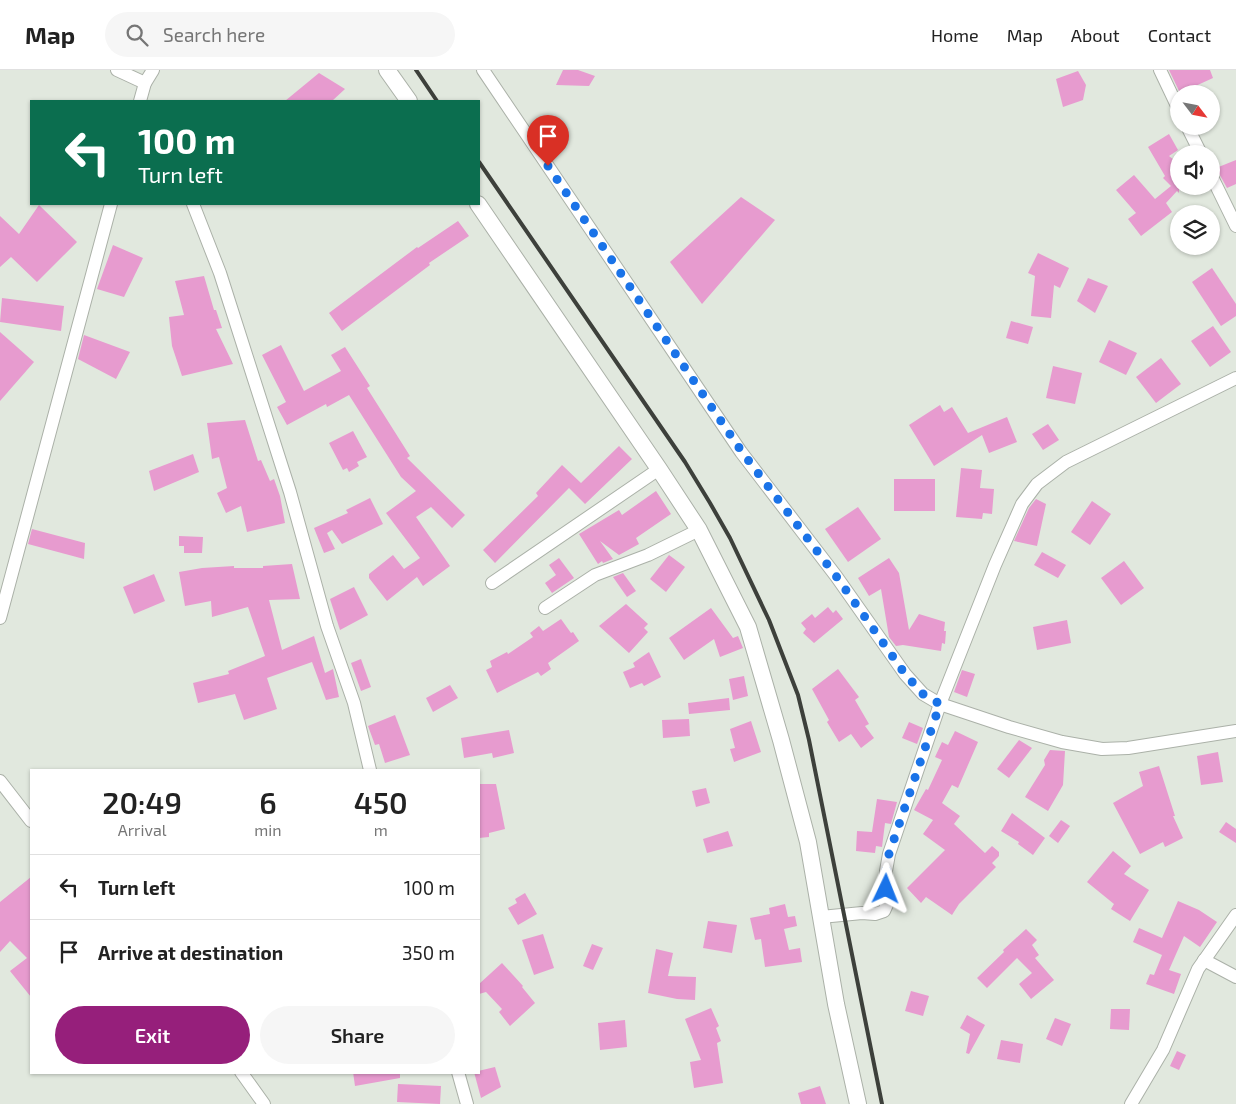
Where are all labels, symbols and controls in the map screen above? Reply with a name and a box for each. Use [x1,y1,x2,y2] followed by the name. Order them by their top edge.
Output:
[105,12,455,57] search box
[25,20,75,49] text: Map
[123,21,151,49] icon: search
[163,23,265,46] text: Search here
[931,24,979,46] text: Home
[1007,24,1043,46] text: Map
[1071,24,1120,46] text: About
[1148,24,1211,46] text: Contact
[1170,85,1220,135] north arrow
[1170,85,1220,255] map controls
[527,115,569,166] pin
[138,119,236,161] text: 100 m
[55,120,120,185] icon: left
[534,122,562,150] icon: arrive
[1170,145,1220,195] button: sound
[138,161,223,187] text: Turn left
[1170,205,1220,255] button: layers
[102,784,182,820] text: 20:49
[259,784,277,820] text: 6
[354,784,408,820] text: 450
[118,820,166,839] text: Arrival
[254,820,282,839] text: min
[374,820,388,839] text: m
[859,862,911,914] position arrow
[55,873,83,901] icon: left
[98,876,175,899] text: Turn left
[404,876,455,899] text: 100 m
[55,938,83,966] icon: arrive
[98,941,283,964] text: Arrive at destination
[402,941,455,964] text: 350 m
[55,1006,250,1064] button: Exit
[260,1006,455,1064] button: Share

